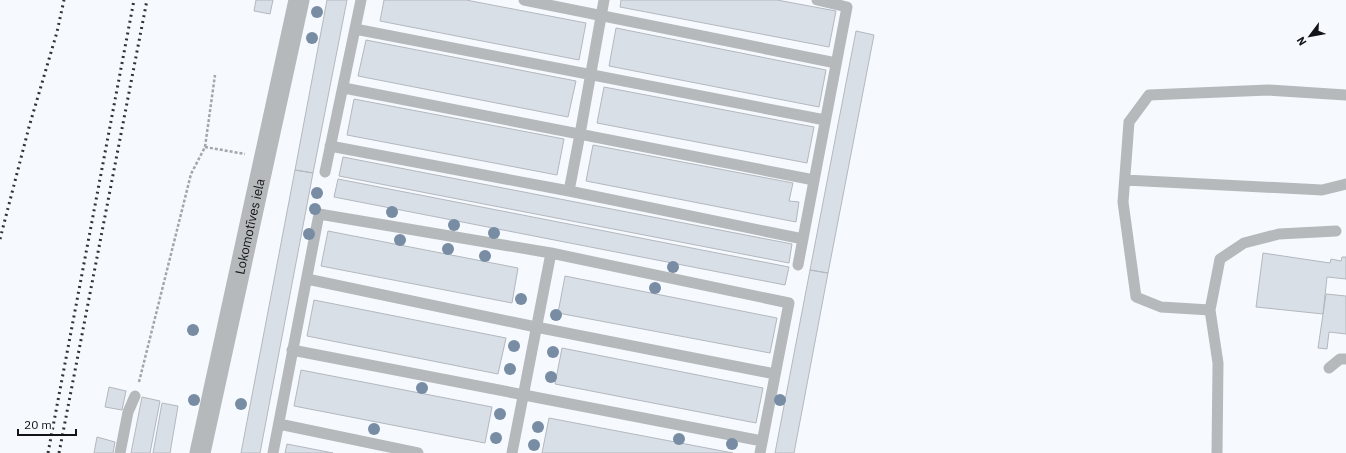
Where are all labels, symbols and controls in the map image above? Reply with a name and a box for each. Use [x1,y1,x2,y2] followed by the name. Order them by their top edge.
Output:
[1290,16,1330,56] north arrow
[1293,34,1310,48] text: N
[231,177,269,276] street label: Lokomotīves iela
[18,411,76,437] scale bar
[24,417,52,432] text: 20 m

